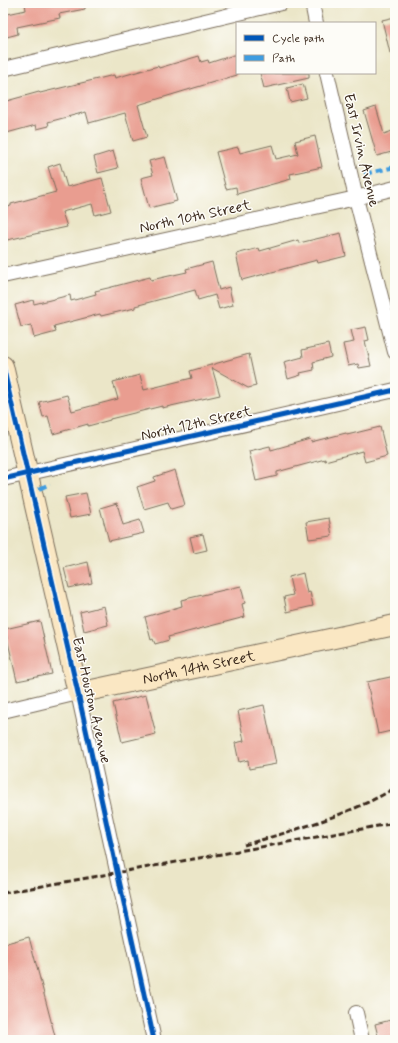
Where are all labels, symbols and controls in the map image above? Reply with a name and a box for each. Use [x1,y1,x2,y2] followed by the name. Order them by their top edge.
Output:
[236,22,376,74] legend
[272,31,324,47] text: Cycle path
[272,51,295,67] text: Path
[338,92,384,209] street label: East Irvin Avenue
[137,195,253,239] street label: North 10th Street
[139,401,254,446] street label: North 12th Street
[67,635,115,766] street label: East Houston Avenue
[141,646,257,690] street label: North 14th Street

